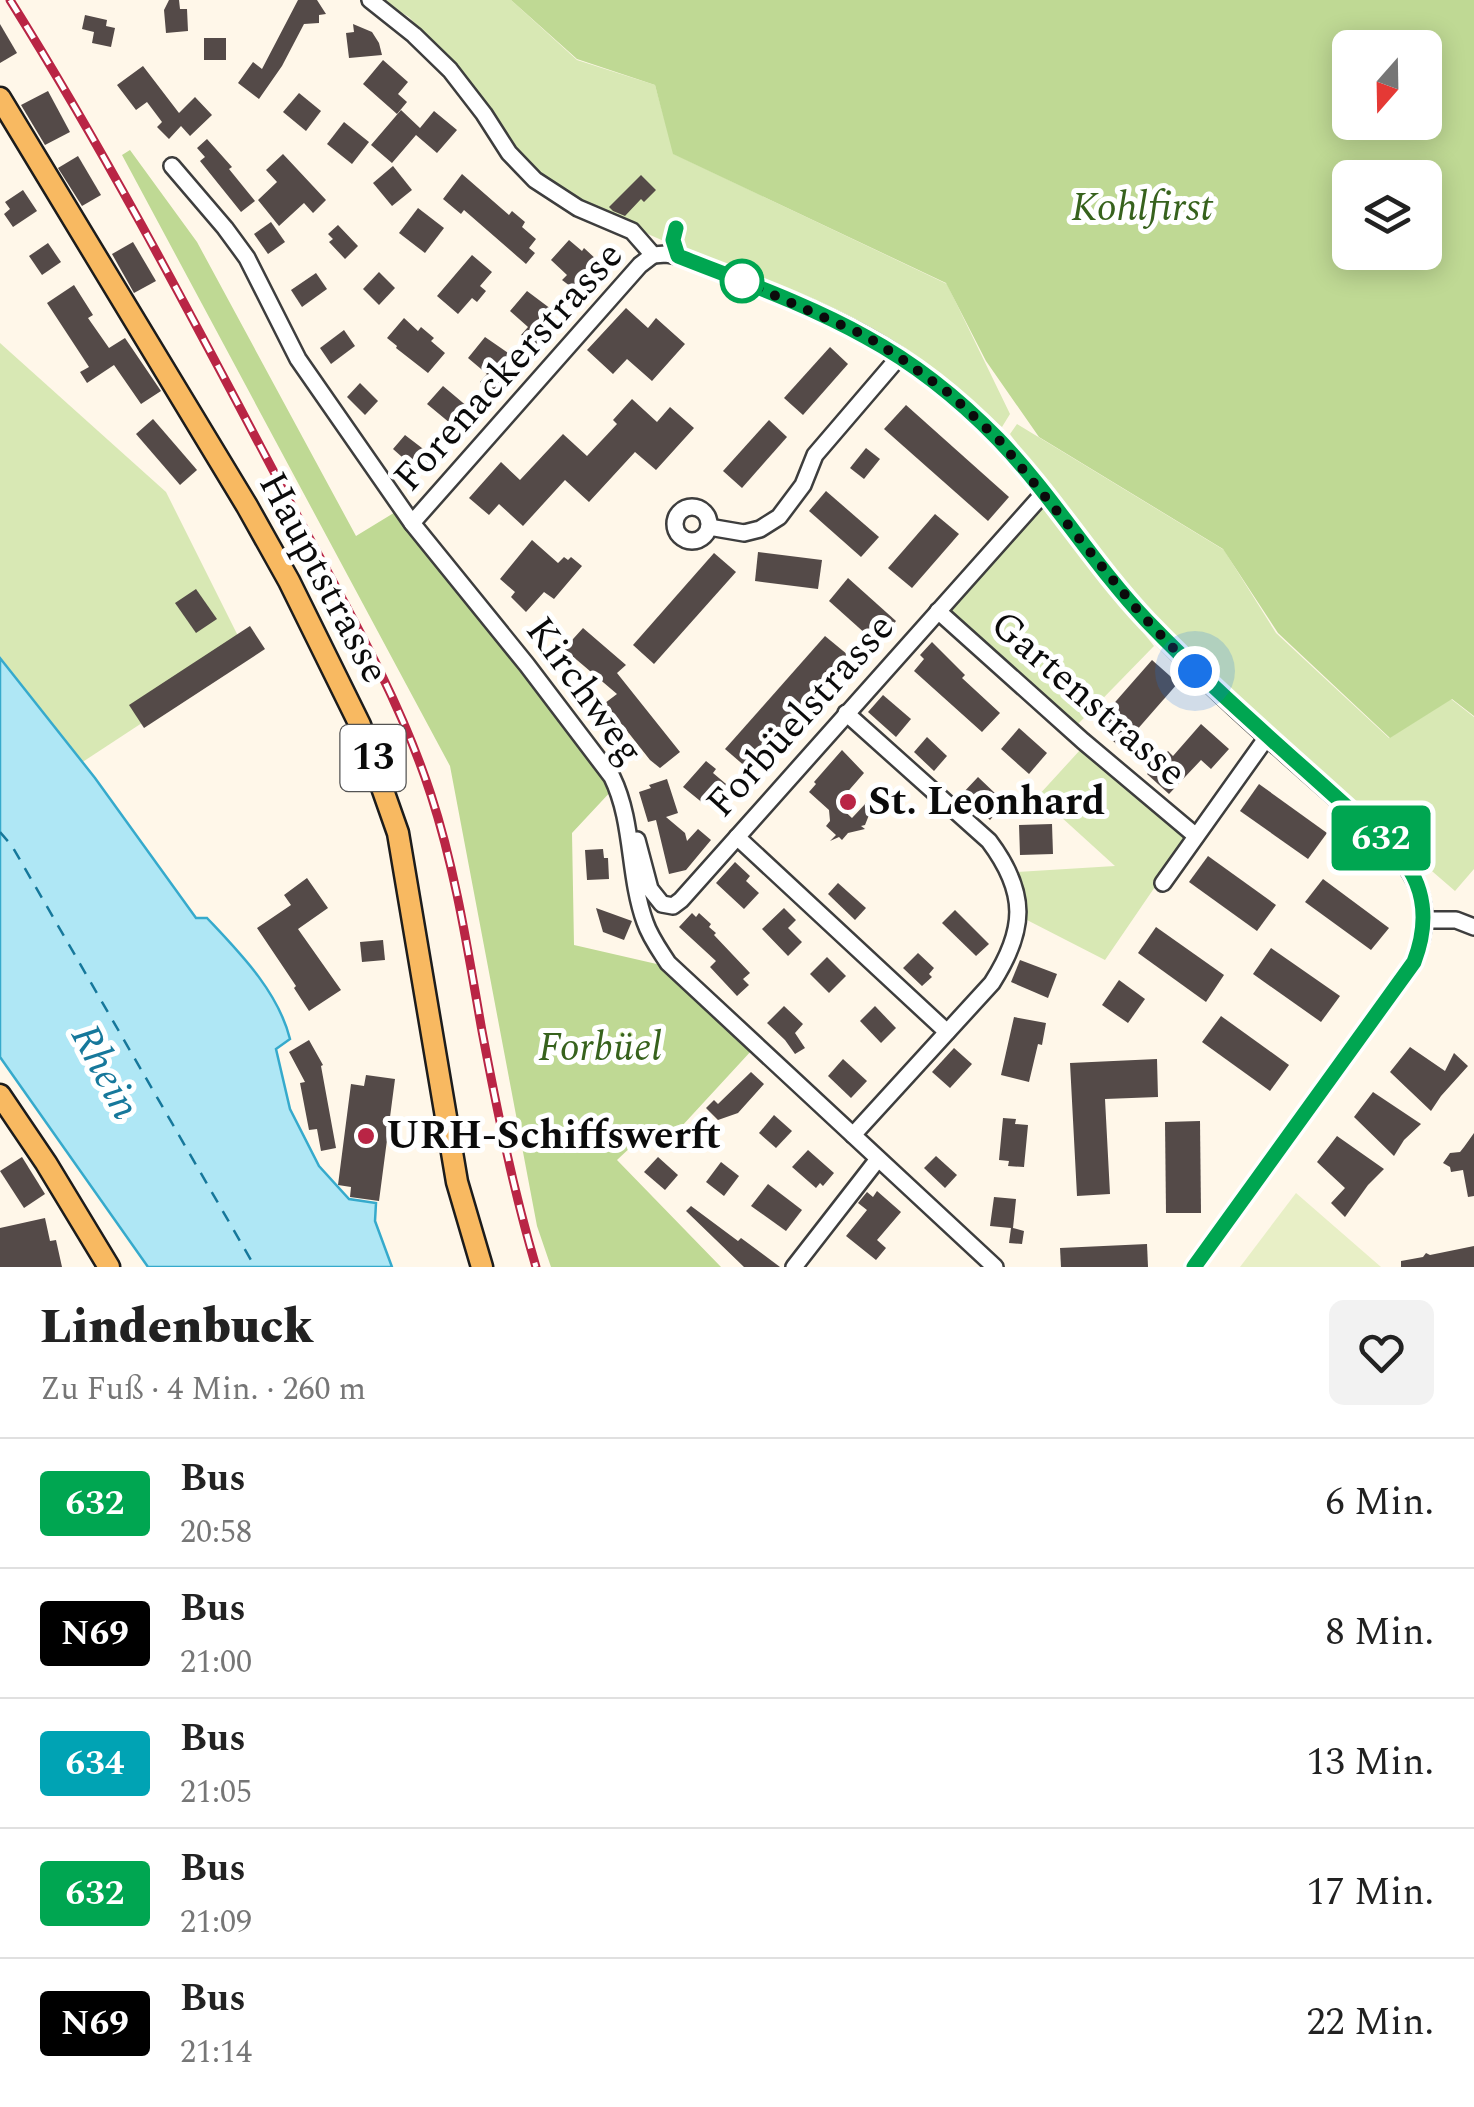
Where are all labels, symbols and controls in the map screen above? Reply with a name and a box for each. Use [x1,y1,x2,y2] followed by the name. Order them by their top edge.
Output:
[1332,30,1442,140] north arrow
[1332,30,1442,270] map controls
[1332,160,1442,270] button: layers
[1071,178,1214,239] park label: Kohlfirst
[379,228,639,506] street label: Forenackerstrasse
[721,260,763,302] unlabelled marker
[242,461,404,695] street label: Hauptstrasse
[976,596,1200,802] street label: Gartenstrasse
[692,600,910,832] street label: Forbüelstrasse
[509,604,659,778] street label: Kirchweg
[1170,646,1220,696] your location
[340,725,406,791] road number: 13
[868,772,1105,833] place label: St. Leonhard
[837,791,859,813] marker: St. Leonhard
[1324,806,1438,870] line badge: 632
[1352,812,1410,865] text: 632
[54,1013,156,1131] water label: Rhein
[538,1018,662,1079] park label: Forbüel
[386,1106,721,1167] place label: URH-Schiffswerft
[355,1125,377,1147] marker: URH-Schiffswerft
[40,1291,313,1364] text: Lindenbuck
[1329,1300,1434,1405] button: heart
[40,1365,366,1414] text: Zu Fuß · 4 Min. · 260 m
[180,1450,246,1508] text: Bus
[1326,1474,1434,1532] text: 6 Min.
[66,1477,124,1530] text: 632
[180,1508,252,1557] text: 20:58
[180,1580,246,1638] text: Bus
[1326,1604,1434,1662] text: 8 Min.
[61,1607,129,1660] text: N69
[180,1638,252,1687] text: 21:00
[180,1710,246,1768] text: Bus
[1307,1734,1434,1792] text: 13 Min.
[66,1737,124,1790] text: 634
[180,1768,252,1817] text: 21:05
[180,1840,246,1898] text: Bus
[1307,1864,1434,1922] text: 17 Min.
[66,1867,124,1920] text: 632
[180,1898,252,1947] text: 21:09
[180,1970,246,2028] text: Bus
[1307,1994,1434,2052] text: 22 Min.
[61,1997,129,2050] text: N69
[180,2028,252,2077] text: 21:14

